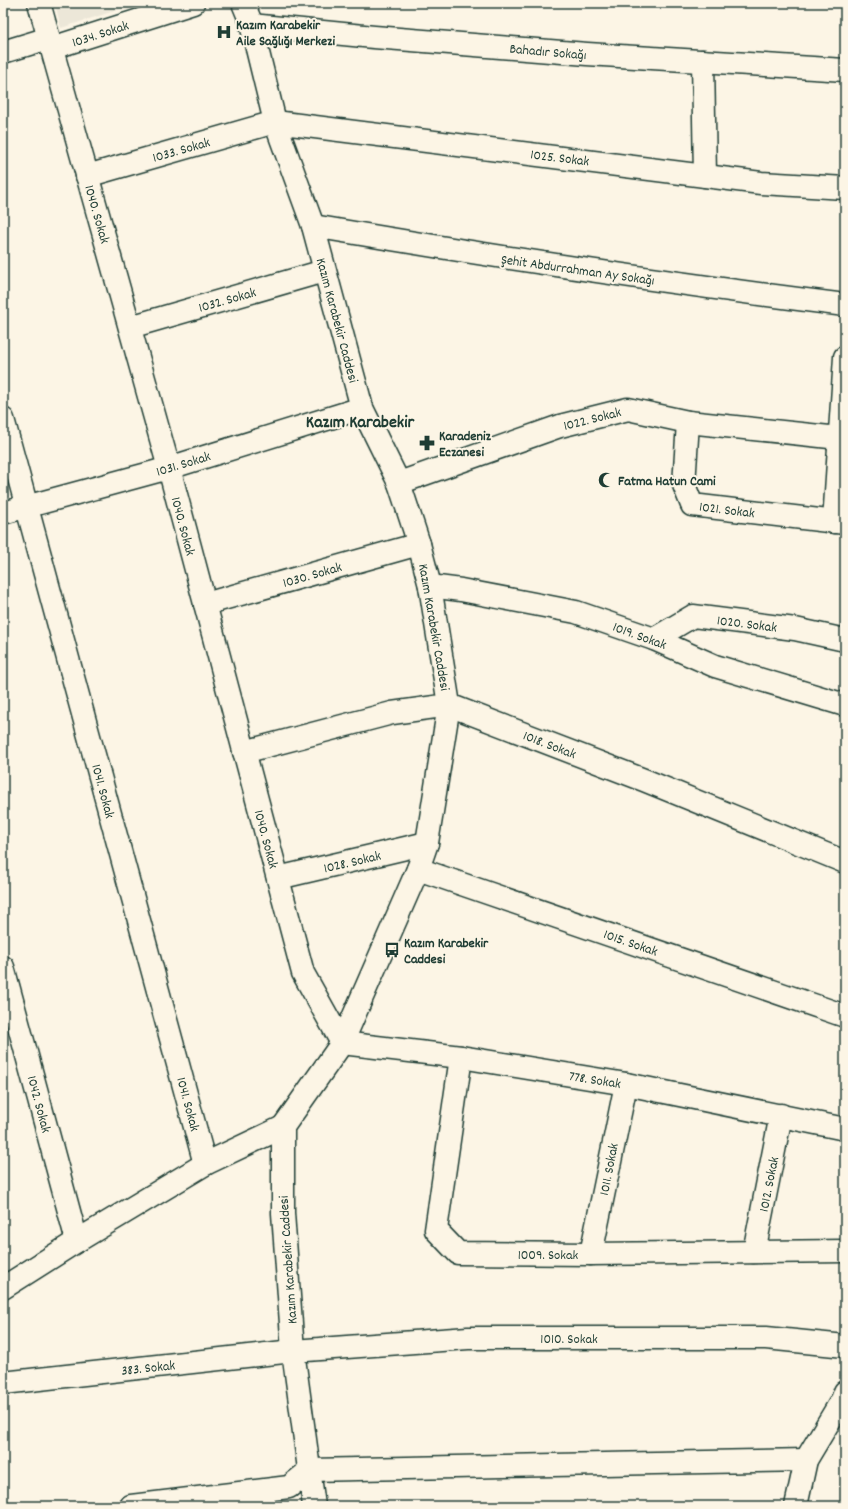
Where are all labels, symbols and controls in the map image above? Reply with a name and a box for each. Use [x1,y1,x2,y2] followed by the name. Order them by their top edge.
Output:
[70,16,132,53] street label: 1034. Sokak
[236,16,335,52] place label: Kazım Karabekir Aile Sağlığı Merkezi
[215,23,233,41] hospital icon: Kazım Karabekir Aile Sağlığı Merkezi
[509,40,587,66] street label: Bahadır Sokağı
[150,133,213,169] street label: 1033. Sokak
[529,145,591,173] street label: 1025. Sokak
[78,183,114,246] street label: 1040. Sokak
[500,250,656,292] street label: Şehit Abdurrahman Ay Sokağı
[310,256,362,386] street label: Kazım Karabekir Caddesi
[196,283,259,319] street label: 1032. Sokak
[561,403,624,437] street label: 1022. Sokak
[306,411,414,436] district label: Kazım Karabekir
[439,427,492,463] place label: Karadeniz Eczanesi
[418,434,436,452] pharmacy icon: Karadeniz Eczanesi
[154,447,214,483] street label: 1031. Sokak
[597,471,615,489] mosque icon: Fatma Hatun Cami
[618,472,716,492] place label: Fatma Hatun Cami
[165,495,200,558] street label: 1040. Sokak
[698,498,756,524] street label: 1021. Sokak
[281,558,345,594] street label: 1030. Sokak
[412,562,454,693] street label: Kazım Karabekir Caddesi
[716,611,778,639] street label: 1020. Sokak
[610,618,669,656] street label: 1019. Sokak
[520,727,579,765] street label: 1018. Sokak
[85,762,119,821] street label: 1041. Sokak
[248,808,283,871] street label: 1040. Sokak
[322,847,383,879] street label: 1028. Sokak
[601,925,660,963] street label: 1015. Sokak
[404,934,489,970] place label: Kazım Karabekir Caddesi
[383,941,401,959] bus stop icon: Kazım Karabekir Caddesi
[567,1067,622,1095] street label: 778. Sokak
[21,1074,55,1136] street label: 1042. Sokak
[170,1075,204,1134] street label: 1041. Sokak
[595,1141,625,1197] street label: 1011. Sokak
[755,1155,785,1214] street label: 1012. Sokak
[275,1195,303,1325] street label: Kazım Karabekir Caddesi
[518,1246,579,1266] street label: 1009. Sokak
[540,1330,598,1350] street label: 1010. Sokak
[120,1356,176,1382] street label: 383. Sokak

